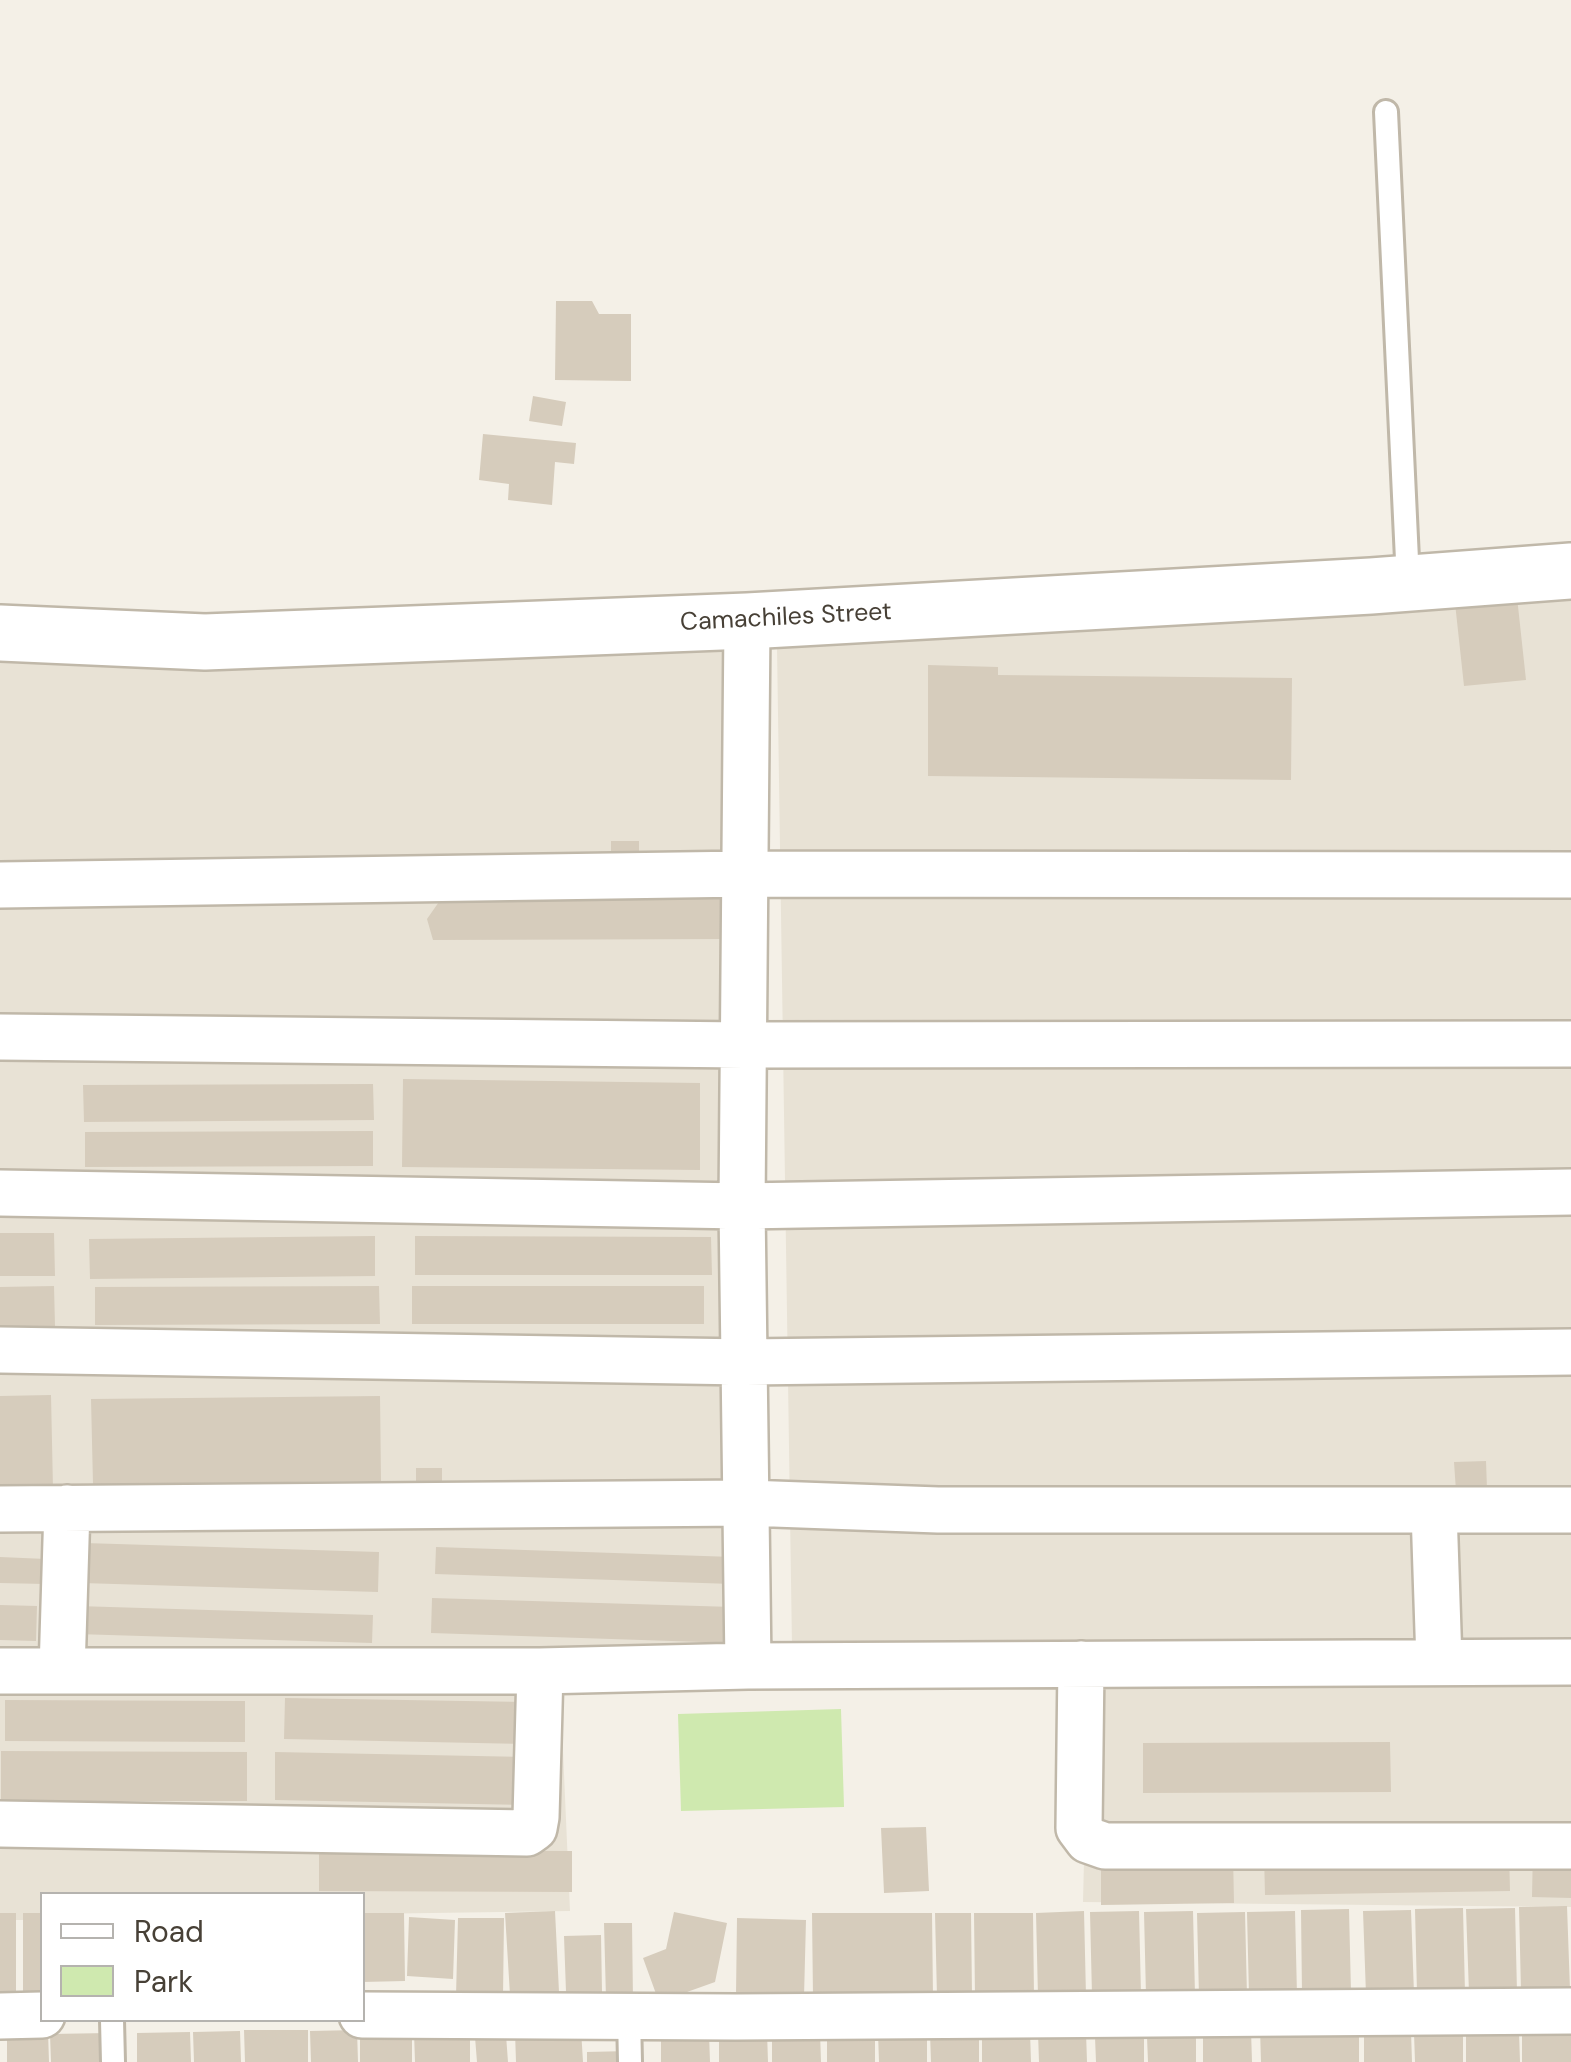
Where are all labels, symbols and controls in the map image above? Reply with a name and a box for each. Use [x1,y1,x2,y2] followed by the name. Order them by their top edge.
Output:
[679,597,893,639] street label: Camachiles Street
[40,1892,365,2022] legend
[134,1912,204,1951] text: Road
[134,1962,193,2001] text: Park

